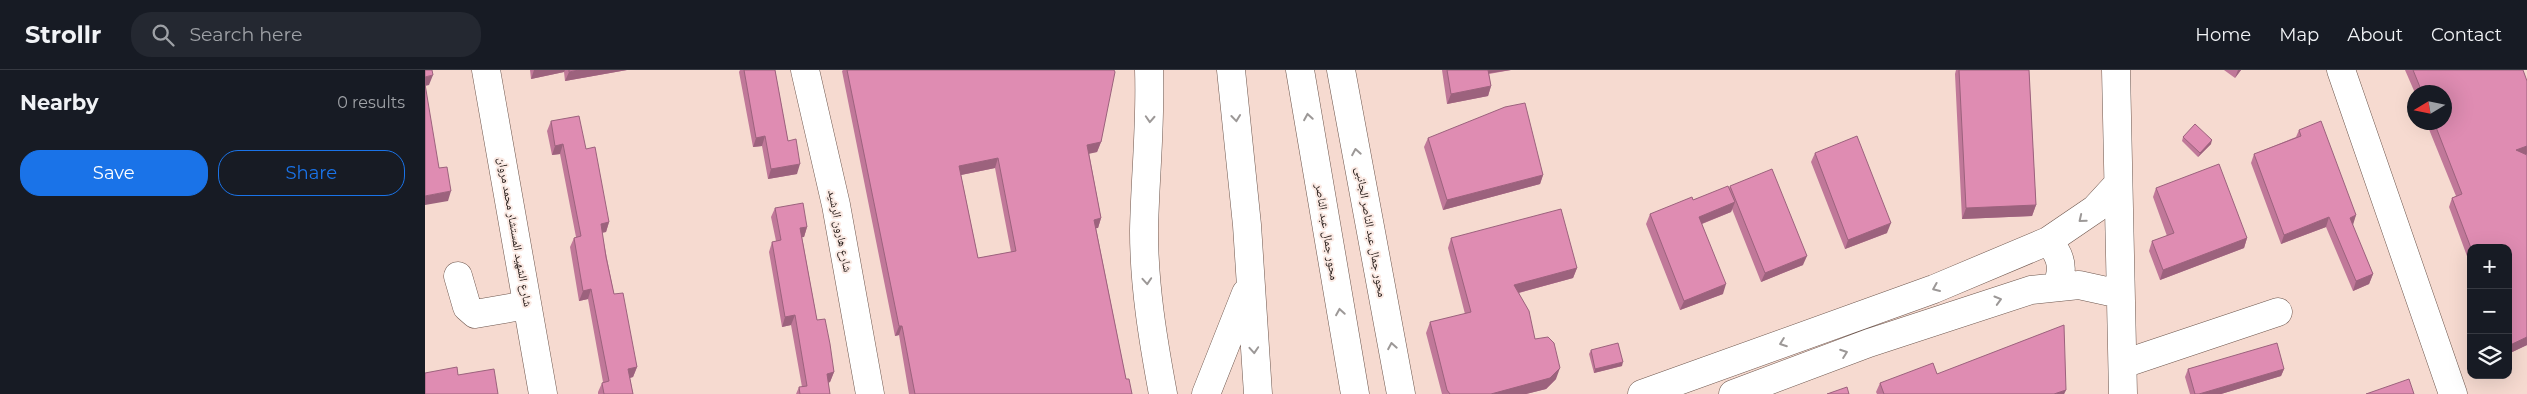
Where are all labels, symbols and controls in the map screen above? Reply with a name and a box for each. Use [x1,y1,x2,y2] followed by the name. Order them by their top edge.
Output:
[131,12,481,57] search box
[25,20,101,49] text: Strollr
[149,21,177,49] icon: search
[189,23,302,46] text: Search here
[2195,24,2251,46] text: Home
[2279,24,2319,46] text: Map
[2347,24,2403,46] text: About
[2431,24,2502,46] text: Contact
[2407,85,2452,130] north arrow
[20,90,99,115] text: Nearby
[337,93,405,112] text: 0 results
[1303,112,1313,121] one-way arrow
[1144,115,1155,123] one-way arrow
[1230,115,1241,123] one-way arrow
[1352,147,1362,156] one-way arrow
[20,150,208,196] button: Save
[218,150,405,196] button: Share
[494,156,536,308] street label: شارع الشهيد المستشار محمد مروان
[1352,166,1390,298] street label: محور جمال عبد الناصر الجانبى
[1312,182,1343,281] street label: محور جمال عبد الناصر
[824,188,856,274] street label: شارع هارون الرشيد
[2079,213,2088,221] one-way arrow
[2467,244,2512,379] map controls
[2467,244,2512,289] button: +
[1141,277,1152,285] one-way arrow
[1932,281,1941,292] one-way arrow
[2467,289,2512,334] button: −
[1993,295,2002,306] one-way arrow
[1335,307,1346,315] one-way arrow
[2467,334,2512,379] button: layers
[1779,337,1788,347] one-way arrow
[1388,342,1398,350] one-way arrow
[1248,346,1259,354] one-way arrow
[1839,349,1848,359] one-way arrow

